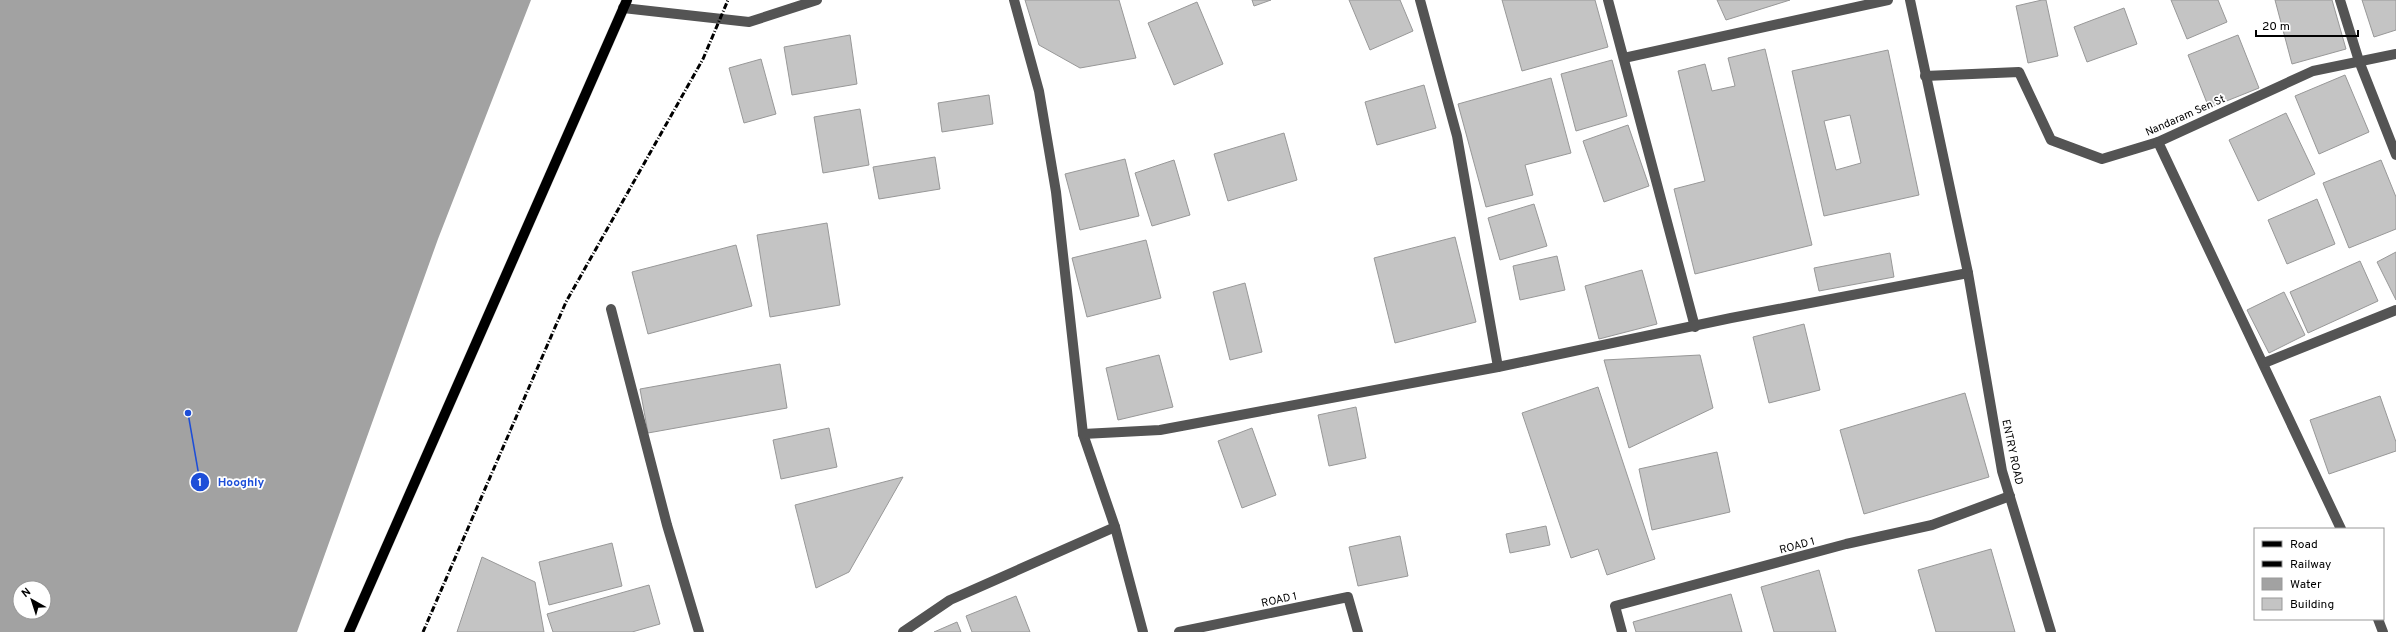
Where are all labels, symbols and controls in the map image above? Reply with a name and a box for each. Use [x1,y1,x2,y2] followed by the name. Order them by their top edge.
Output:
[2256,12,2358,38] scale bar
[2262,19,2290,35] text: 20 m
[2143,92,2227,140] street label: Nandaram Sen St
[1998,418,2026,486] street label: ENTRY ROAD
[190,470,273,494] callout: Hooghly
[198,475,202,491] text: 1
[218,475,265,491] text: Hooghly
[2254,528,2384,620] legend
[1778,535,1817,557] street label: ROAD 1
[2290,537,2318,553] text: Road
[2290,557,2331,573] text: Railway
[2290,577,2322,593] text: Water
[12,580,52,620] north arrow
[19,585,34,601] text: N
[1260,589,1298,611] street label: ROAD 1
[2290,597,2334,613] text: Building

